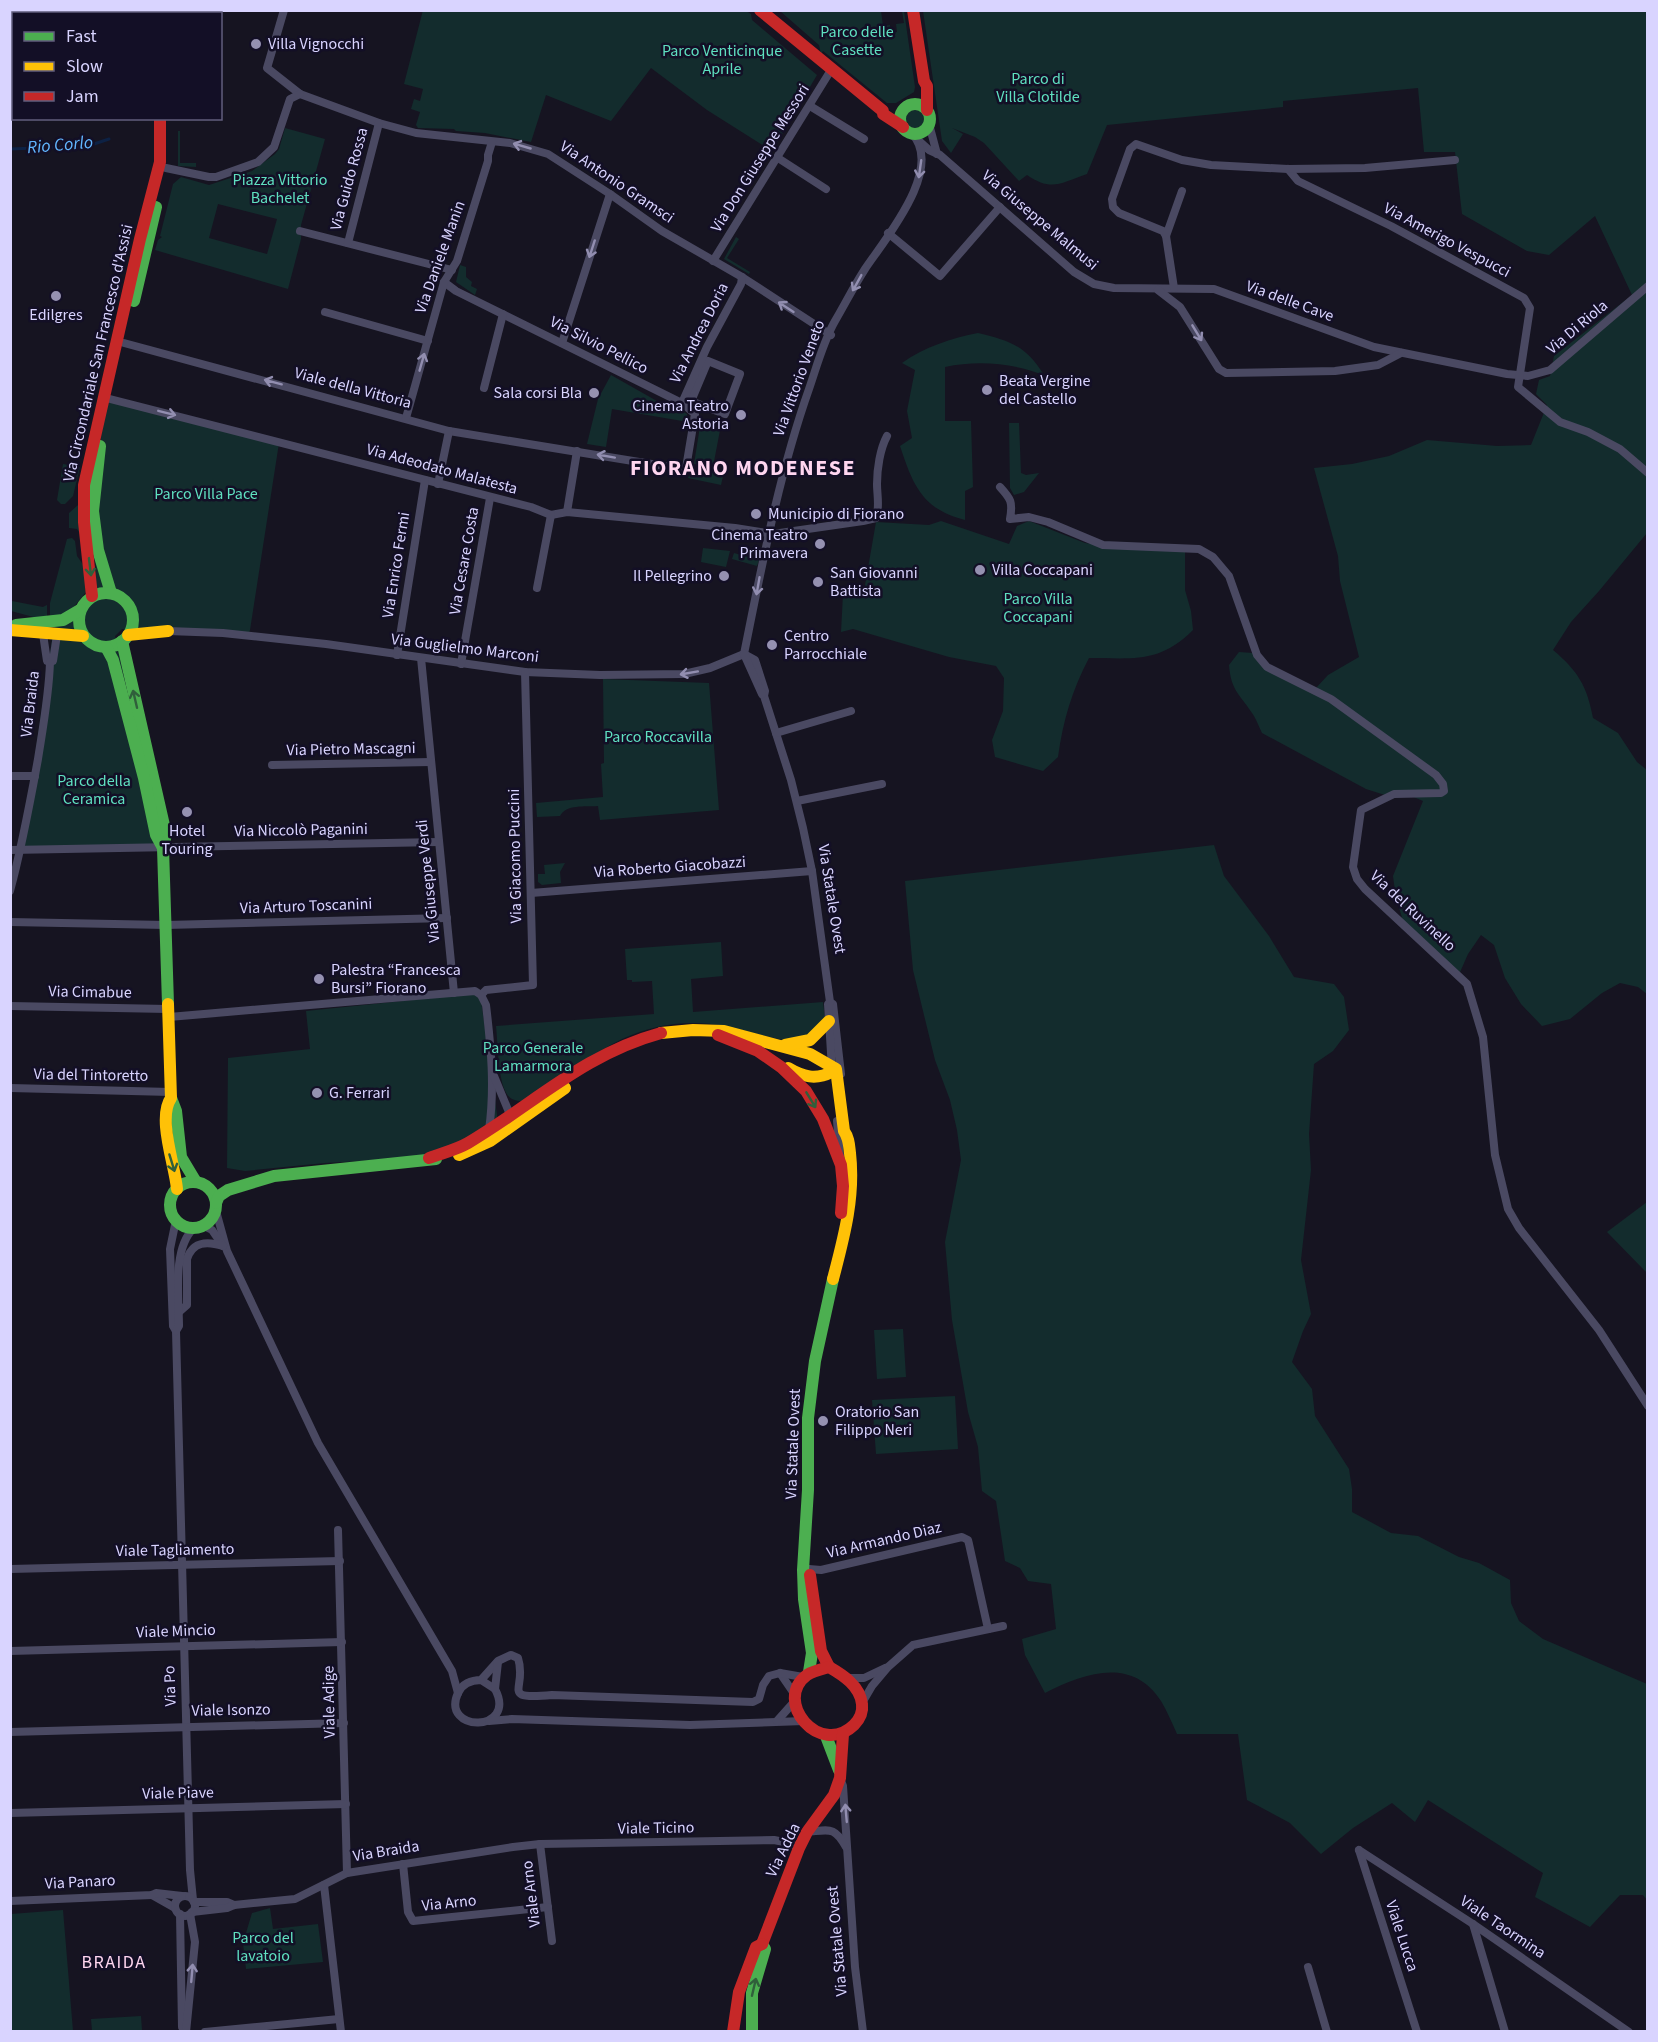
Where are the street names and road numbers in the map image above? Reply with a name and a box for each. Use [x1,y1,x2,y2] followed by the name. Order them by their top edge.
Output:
[705,80,815,236] street label: Via Don Giuseppe Messori
[325,125,373,233] street label: Via Guido Rossa
[555,136,679,228] street label: Via Antonio Gramsci
[977,165,1103,275] street label: Via Giuseppe Malmusi
[1380,197,1514,283] street label: Via Amerigo Vespucci
[409,198,471,316] street label: Via Daniele Manin
[58,222,138,484] street label: Via Circondariale San Francesco d'Assisi
[1243,275,1337,327] street label: Via delle Cave
[664,279,734,387] street label: Via Andrea Doria
[1541,295,1613,359] street label: Via Di Riola
[546,311,652,379] street label: Via Silvio Pellico
[768,317,830,439] street label: Via Vittorio Veneto
[292,362,414,414] street label: Viale della Vittoria
[364,438,520,500] street label: Via Adeodato Malatesta
[444,505,484,617] street label: Via Cesare Costa
[377,510,415,620] street label: Via Enrico Fermi
[390,628,540,668] street label: Via Guglielmo Marconi
[15,669,45,739] street label: Via Braida
[286,737,416,761] street label: Via Pietro Mascagni
[503,788,527,924] street label: Via Giacomo Puccini
[234,818,368,842] street label: Via Niccolò Paganini
[411,818,445,944] street label: Via Giuseppe Verdi
[812,843,852,956] street label: Via Statale Ovest
[593,851,747,883] street label: Via Roberto Giacobazzi
[1365,865,1461,957] street label: Via del Ruvinello
[239,893,373,919] street label: Via Arturo Toscanini
[48,980,132,1004] street label: Via Cimabue
[33,1063,149,1087] street label: Via del Tintoretto
[780,1388,806,1500] street label: Via Statale Ovest
[824,1516,944,1564] street label: Via Armando Diaz
[115,1538,235,1562] street label: Viale Tagliamento
[136,1619,216,1643] street label: Viale Mincio
[158,1665,182,1707] street label: Via Po
[317,1665,341,1739] street label: Viale Adige
[191,1698,271,1722] street label: Viale Isonzo
[142,1781,214,1805] street label: Viale Piave
[618,1816,694,1840] street label: Viale Ticino
[760,1819,806,1881] street label: Via Adda
[351,1835,421,1867] street label: Via Braida
[516,1859,546,1929] street label: Viale Arno
[44,1869,116,1895] street label: Via Panaro
[821,1884,853,1997] street label: Via Statale Ovest
[420,1889,478,1917] street label: Via Arno
[1456,1890,1550,1964] street label: Viale Taormina
[1380,1897,1424,1975] street label: Viale Lucca

